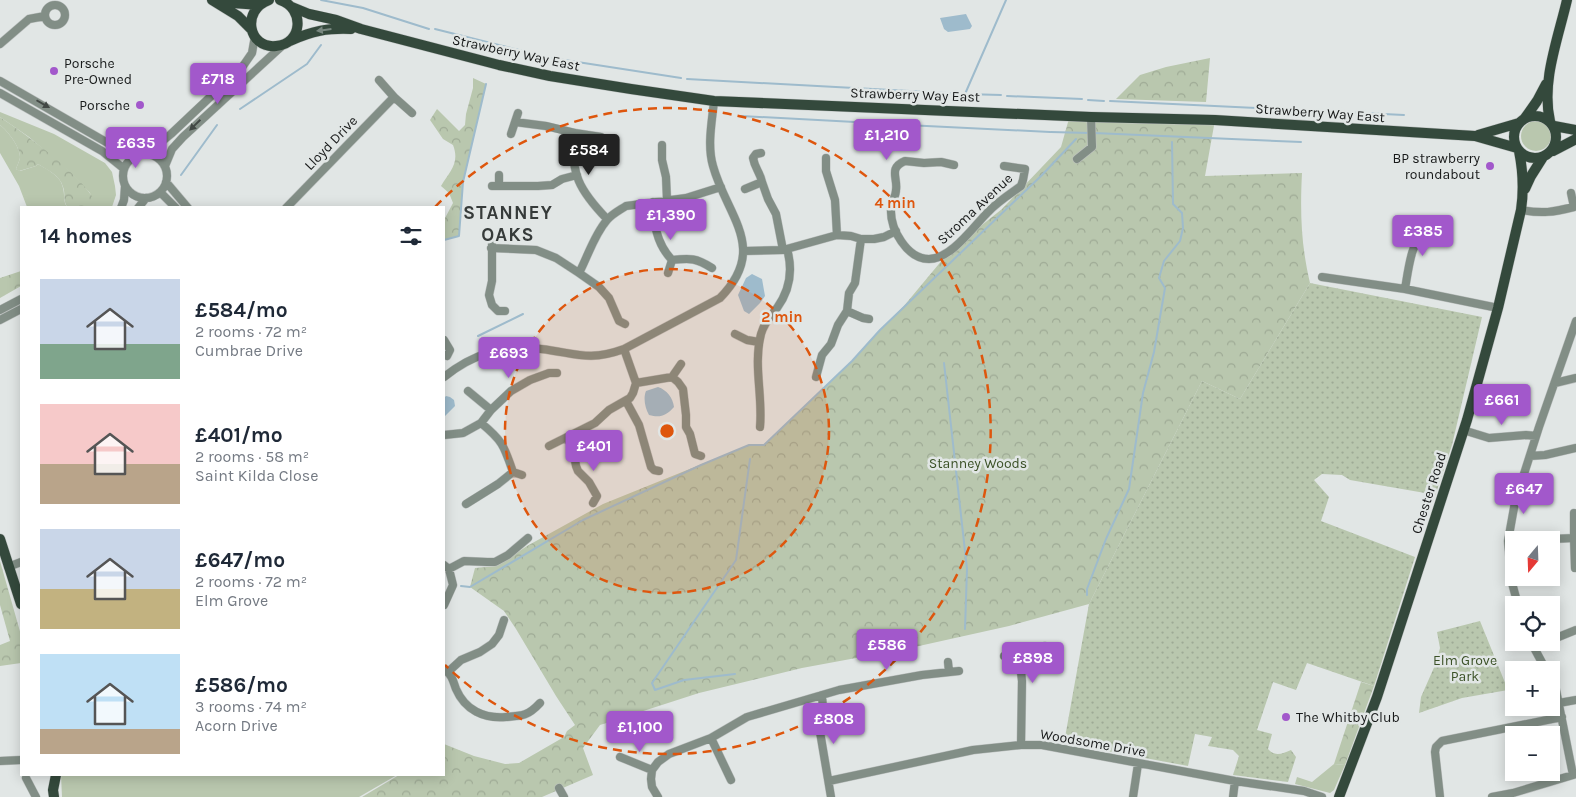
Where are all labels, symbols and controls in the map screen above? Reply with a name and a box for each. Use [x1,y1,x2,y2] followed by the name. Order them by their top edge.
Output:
[316,26,332,34] one-way arrow
[451,31,581,75] street label: Strawberry Way East
[64,55,132,88] place label: Porsche Pre-Owned
[188,62,248,105] pin: £718
[48,65,60,77] marker: Porsche Pre-Owned
[201,69,235,88] text: £718
[850,84,980,106] street label: Strawberry Way East
[79,97,130,114] place label: Porsche
[134,99,146,111] marker: Porsche
[36,100,49,109] one-way arrow
[1255,100,1385,126] street label: Strawberry Way East
[301,112,361,174] street label: Lloyd Drive
[189,119,201,131] one-way arrow
[846,119,928,161] pin: £1,210
[865,125,909,144] text: £1,210
[106,126,166,169] pin: £635
[117,133,155,152] text: £635
[559,134,619,176] pin: £584
[570,140,608,159] text: £584
[1393,150,1480,183] place label: BP strawberry roundabout
[1484,160,1496,172] marker: BP strawberry roundabout
[934,170,1016,248] street label: Stroma Avenue
[874,194,916,212] text: 4 min
[630,198,712,241] pin: £1,390
[463,202,553,246] district label: STANNEY OAKS
[646,205,696,224] text: £1,390
[1393,214,1453,257] pin: £385
[1403,221,1443,240] text: £385
[397,222,425,250] icon: filters
[40,224,132,248] text: 14 homes
[195,298,288,322] text: £584/mo
[80,299,140,359] icon: home
[761,308,803,326] text: 2 min
[195,322,307,341] text: 2 rooms · 72 m²
[479,336,539,379] pin: £693
[195,341,303,360] text: Cumbrae Drive
[489,343,529,362] text: £693
[1472,384,1532,426] pin: £661
[1485,390,1519,409] text: £661
[658,422,676,440] centre of rings
[195,423,283,447] text: £401/mo
[80,424,140,484] icon: home
[564,430,624,472] pin: £401
[577,436,611,455] text: £401
[195,447,309,466] text: 2 rooms · 58 m²
[1408,450,1450,536] street label: Chester Road
[929,455,1027,472] park label: Stanney Woods
[195,466,318,485] text: Saint Kilda Close
[1494,472,1554,515] pin: £647
[1506,479,1542,498] text: £647
[1505,531,1560,586] north arrow
[1505,531,1560,781] map controls
[195,548,285,572] text: £647/mo
[80,549,140,609] icon: home
[195,572,307,591] text: 2 rooms · 72 m²
[195,591,268,610] text: Elm Grove
[1505,596,1560,651] button: locate
[857,628,917,671] pin: £586
[868,635,907,654] text: £586
[1003,642,1063,684] pin: £898
[1013,648,1053,667] text: £898
[1433,652,1497,685] park label: Elm Grove Park
[1505,661,1560,716] button: +
[195,673,288,697] text: £586/mo
[80,674,140,734] icon: home
[195,697,307,716] text: 3 rooms · 74 m²
[804,702,864,745] pin: £808
[814,709,854,728] text: £808
[1296,709,1400,726] place label: The Whitby Club
[599,710,681,753] pin: £1,100
[1280,711,1292,723] marker: The Whitby Club
[195,716,278,735] text: Acorn Drive
[617,717,663,736] text: £1,100
[1039,725,1147,761] street label: Woodsome Drive
[1505,726,1560,781] button: −

